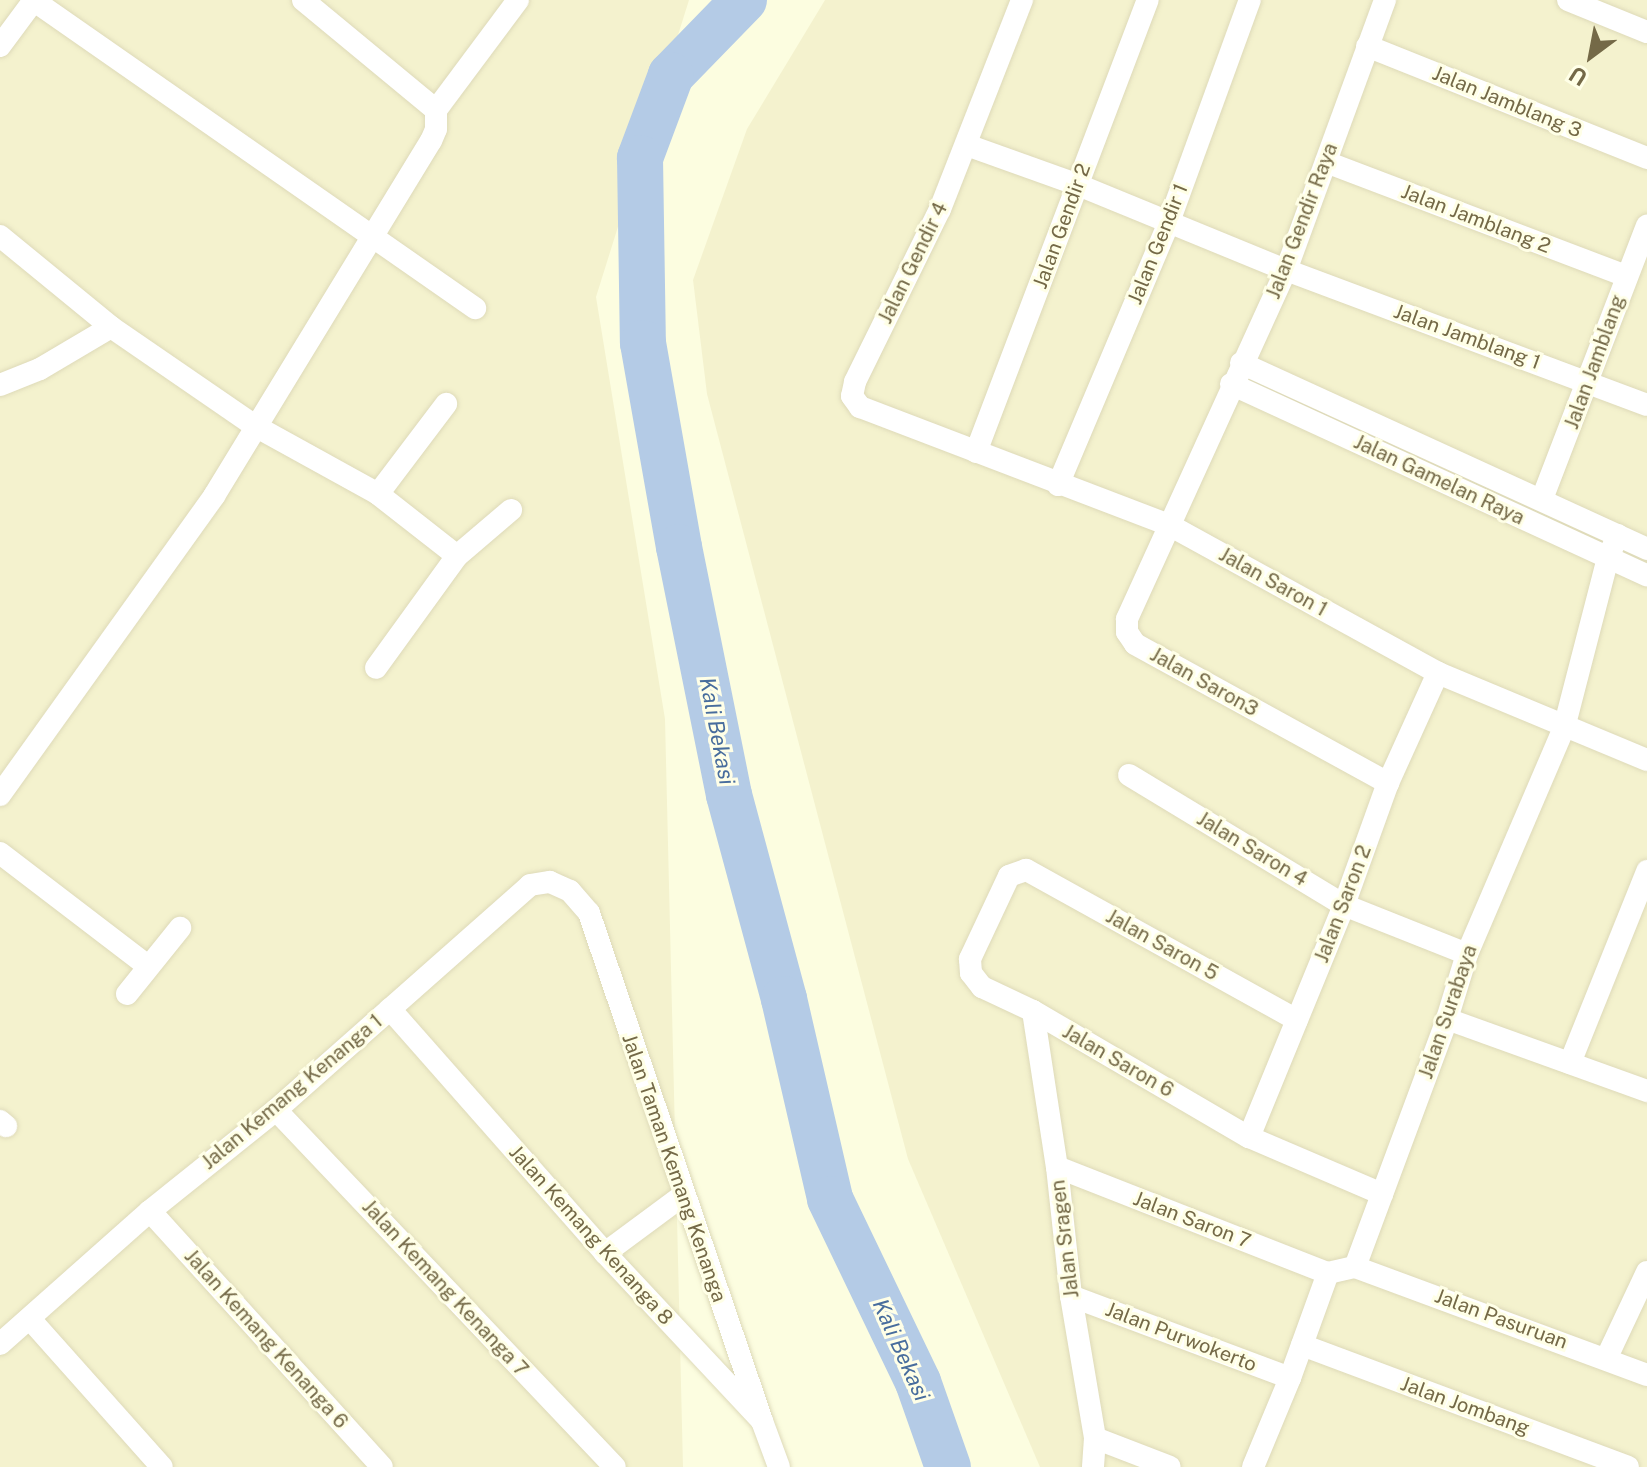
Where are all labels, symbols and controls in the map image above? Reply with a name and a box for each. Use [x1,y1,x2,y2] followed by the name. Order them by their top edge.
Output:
[1551,16,1631,96] north arrow
[1429,61,1585,143] street label: Jalan Jamblang 3
[1565,61,1592,92] text: U
[1261,140,1343,302] street label: Jalan Gendir Raya
[1028,160,1096,292] street label: Jalan Gendir 2
[1398,179,1554,259] street label: Jalan Jamblang 2
[1123,180,1193,308] street label: Jalan Gendir 1
[873,198,953,328] street label: Jalan Gendir 4
[1560,291,1630,433] street label: Jalan Jamblang
[1390,299,1544,375] street label: Jalan Jamblang 1
[1350,430,1528,530] street label: Jalan Gamelan Raya
[1215,542,1331,622] street label: Jalan Saron 1
[1146,642,1262,722] street label: Jalan Saron3
[694,675,740,787] water label: Kali Bekasi
[1192,807,1312,891] street label: Jalan Saron 4
[1310,842,1376,966] street label: Jalan Saron 2
[1102,904,1222,986] street label: Jalan Saron 5
[1414,942,1482,1082] street label: Jalan Surabaya
[197,1009,387,1175] street label: Jalan Kemang Kenanga 1
[1058,1019,1178,1103] street label: Jalan Saron 6
[617,1031,731,1305] street label: Jalan Taman Kemang Kenanga
[504,1140,678,1330] street label: Jalan Kemang Kenanga 8
[1046,1178,1084,1300] street label: Jalan Sragen
[1130,1187,1254,1253] street label: Jalan Saron 7
[357,1195,533,1381] street label: Jalan Kemang Kenanga 7
[179,1244,353,1434] street label: Jalan Kemang Kenanga 6
[1431,1284,1571,1354] street label: Jalan Pasuruan
[867,1295,935,1405] water label: Kali Bekasi
[1102,1297,1260,1377] street label: Jalan Purwokerto
[1397,1372,1533,1440] street label: Jalan Jombang

